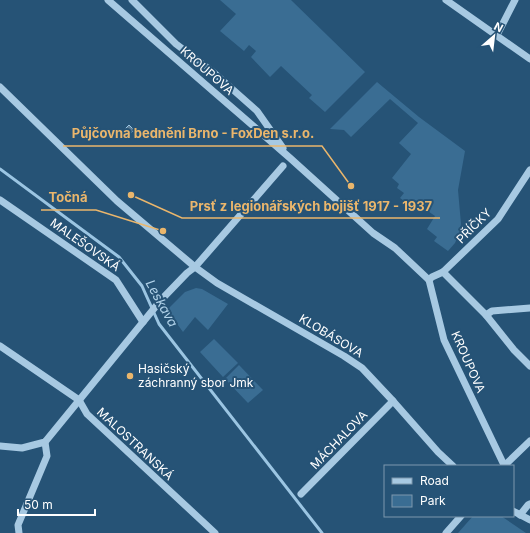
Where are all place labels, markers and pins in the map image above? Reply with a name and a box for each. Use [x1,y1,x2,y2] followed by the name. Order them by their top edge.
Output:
[63,121,322,146] callout: Půjčovna bednění Brno - FoxDen s.r.o.
[41,185,96,210] callout: Točná
[182,193,440,218] callout: Prsť z legionářských bojišť 1917 - 1937
[138,361,254,390] place label: Hasičský záchranný sbor Jmk
[125,371,135,381] marker: Hasičský záchranný sbor Jmk

